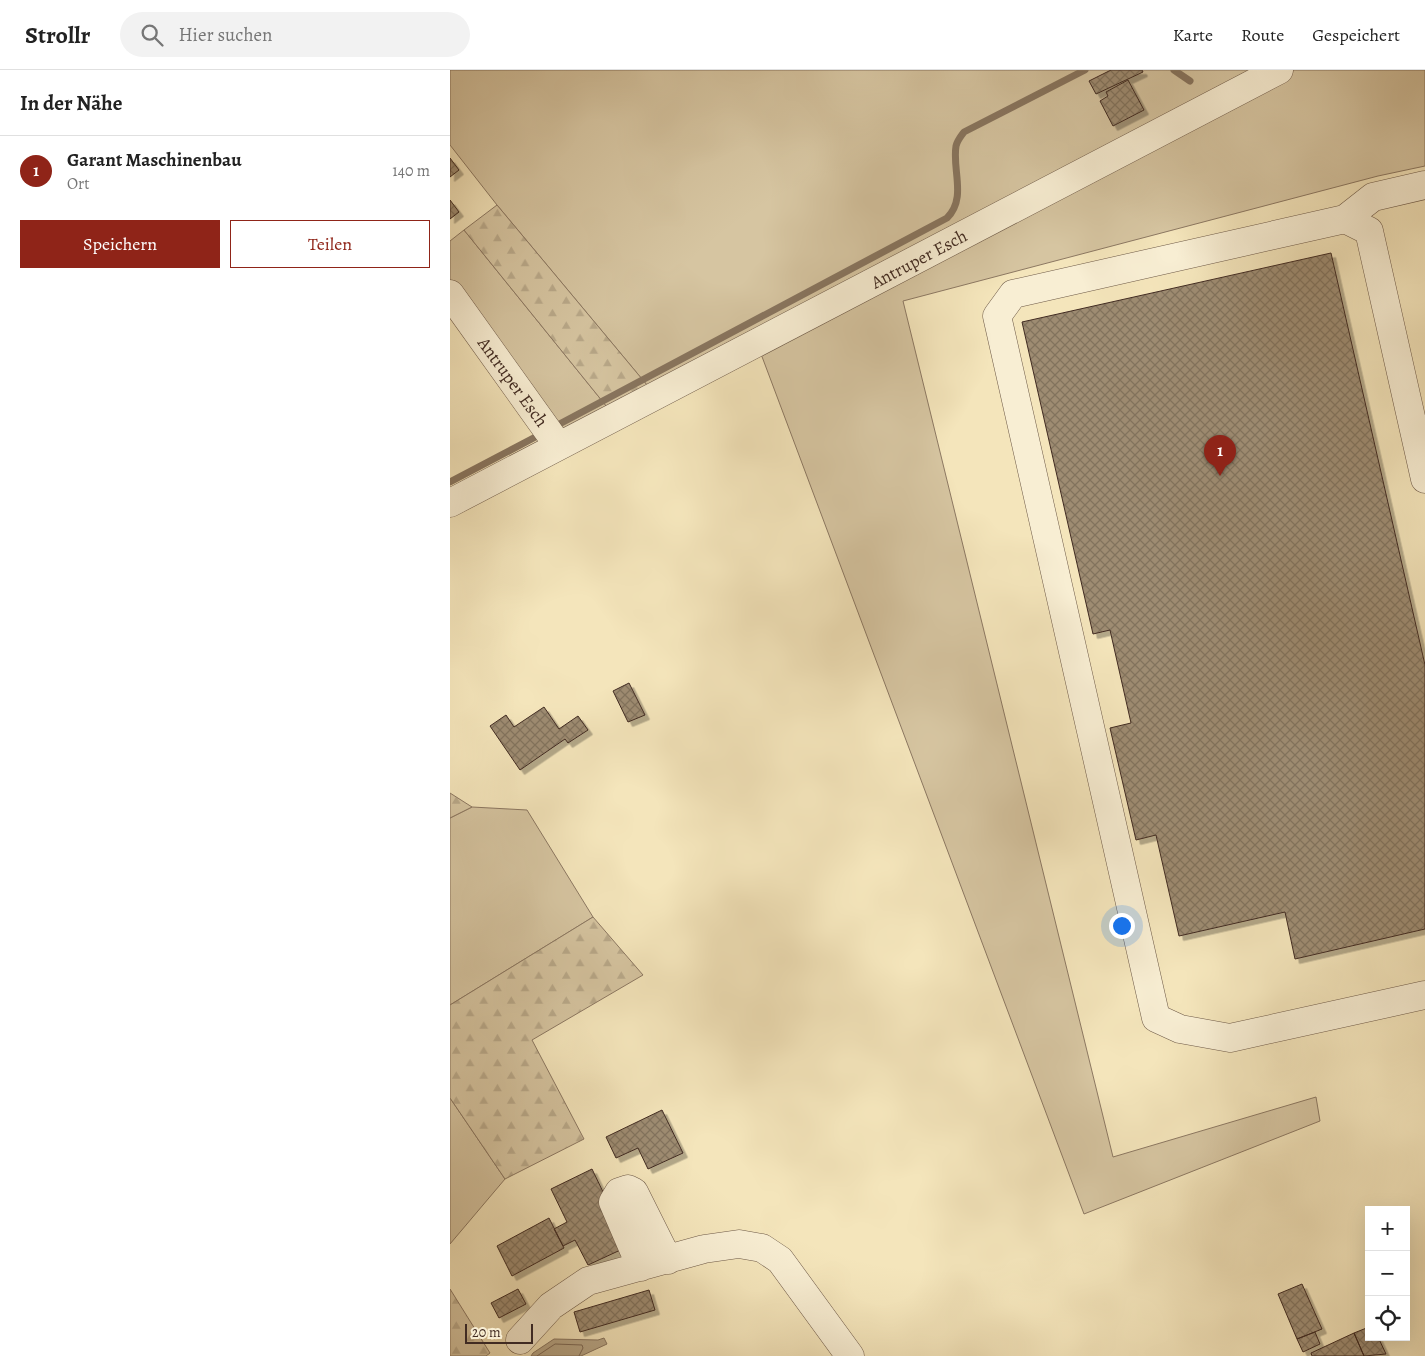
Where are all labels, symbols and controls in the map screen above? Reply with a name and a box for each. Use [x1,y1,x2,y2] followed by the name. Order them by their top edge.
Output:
[120,12,470,57] search box
[25,19,90,51] text: Strollr
[138,21,166,49] icon: search
[178,22,273,48] text: Hier suchen
[1173,23,1213,47] text: Karte
[1241,23,1284,47] text: Route
[1312,23,1400,47] text: Gespeichert
[20,89,122,117] text: In der Nähe
[67,147,242,173] text: Garant Maschinenbau
[33,160,39,182] text: 1
[392,160,430,182] text: 140 m
[67,173,89,195] text: Ort
[20,220,220,268] button: Speichern
[230,220,430,268] button: Teilen
[866,223,972,295] street label: Antruper Esch
[472,331,554,432] street label: Antruper Esch
[1204,435,1236,476] pin: 1
[1109,913,1135,939] your location
[1365,1206,1410,1341] map controls
[1365,1206,1410,1251] button: +
[1365,1251,1410,1296] button: −
[1365,1296,1410,1341] button: locate
[465,1321,532,1344] scale bar
[472,1323,501,1342] text: 20 m

